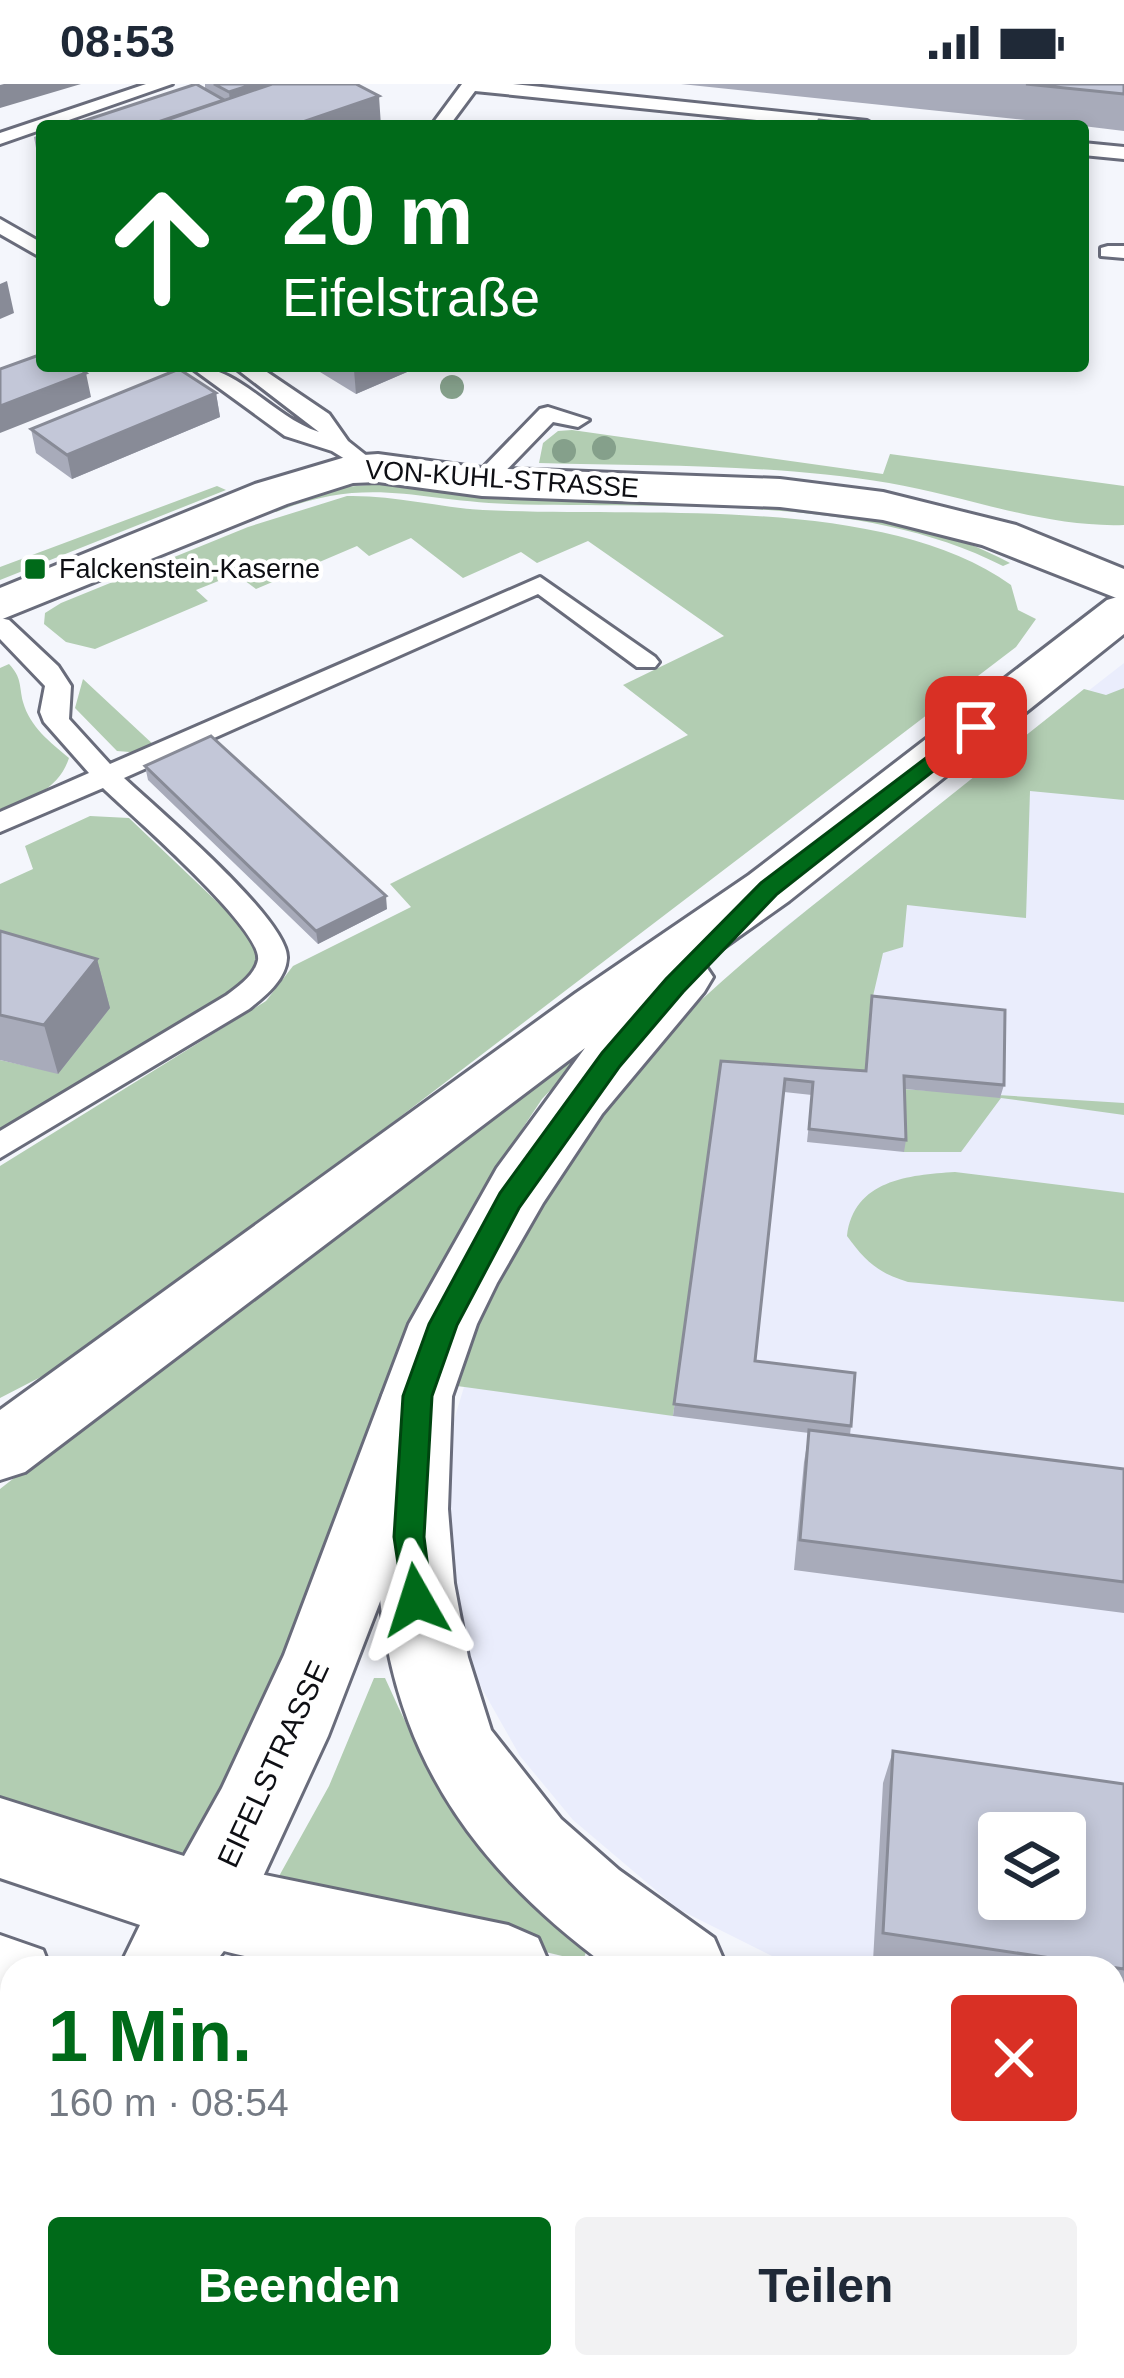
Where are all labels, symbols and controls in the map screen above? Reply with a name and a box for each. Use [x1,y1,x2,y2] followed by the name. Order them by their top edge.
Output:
[60,16,175,67] text: 08:53
[84,168,240,324] icon: ahead
[282,168,473,262] text: 20 m
[282,267,540,327] text: Eifelstraße
[364,454,640,504] street label: VON-KUHL-STRASSE
[59,554,320,584] place label: Falckenstein-Kaserne
[22,556,48,582] marker: Falckenstein-Kaserne
[925,676,1027,778] pin
[943,694,1009,760] icon: arrive
[353,1537,479,1663] position arrow
[211,1656,335,1872] street label: EIFELSTRASSE
[978,1812,1086,1920] map controls
[978,1812,1086,1920] button: layers
[951,1995,1077,2121] button: close
[48,1996,252,2076] text: 1 Min.
[48,2081,289,2124] text: 160 m · 08:54
[48,2217,551,2355] button: Beenden
[575,2217,1077,2355] button: Teilen

